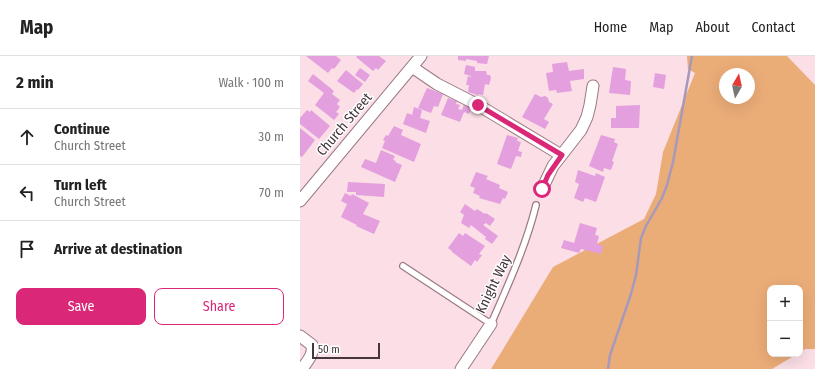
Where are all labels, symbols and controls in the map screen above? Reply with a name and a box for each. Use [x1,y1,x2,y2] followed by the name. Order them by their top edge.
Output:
[20,16,53,39] text: Map
[594,19,627,36] text: Home
[649,19,673,36] text: Map
[695,19,730,36] text: About
[752,19,795,36] text: Contact
[719,68,755,104] north arrow
[16,72,54,93] text: 2 min
[218,75,284,90] text: Walk · 100 m
[313,89,376,159] street label: Church Street
[469,96,487,114] route end
[54,120,110,138] text: Continue
[16,126,38,148] icon: ahead
[258,129,284,144] text: 30 m
[54,138,126,153] text: Church Street
[54,176,107,194] text: Turn left
[533,180,551,198] route start
[16,182,38,204] icon: left
[259,185,284,200] text: 70 m
[54,194,126,209] text: Church Street
[16,238,38,260] icon: arrive
[54,240,182,258] text: Arrive at destination
[472,251,515,316] street label: Knight Way
[767,285,803,357] map controls
[767,285,803,321] button: +
[16,288,146,325] button: Save
[154,288,284,325] button: Share
[767,321,803,357] button: −
[312,341,380,360] scale bar
[318,343,340,356] text: 50 m

